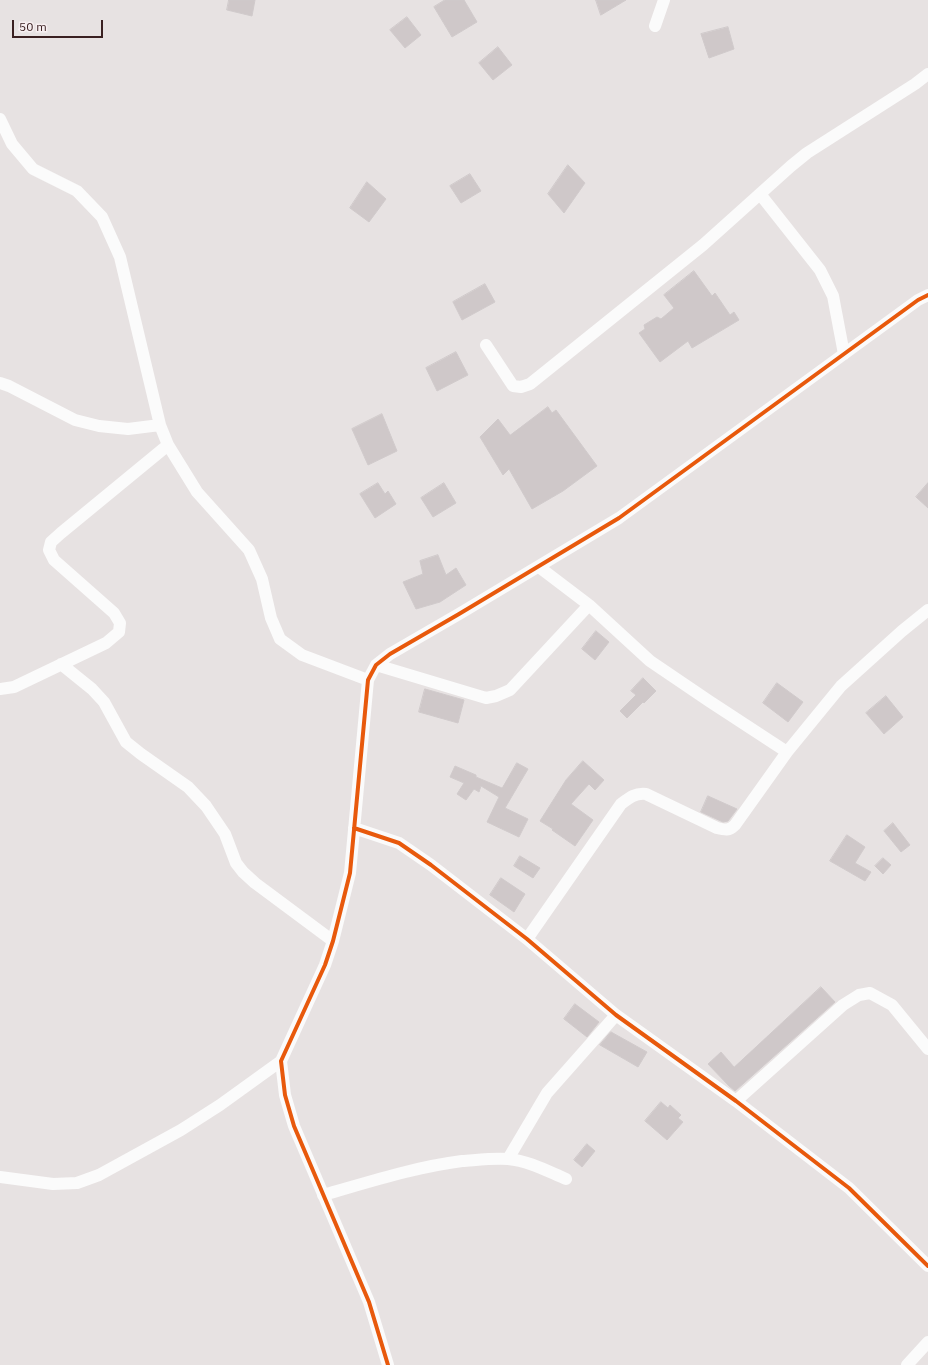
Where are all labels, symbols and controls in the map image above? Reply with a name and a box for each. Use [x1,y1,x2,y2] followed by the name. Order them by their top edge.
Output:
[14,12,105,38] scale bar
[19,19,47,34] text: 50 m

